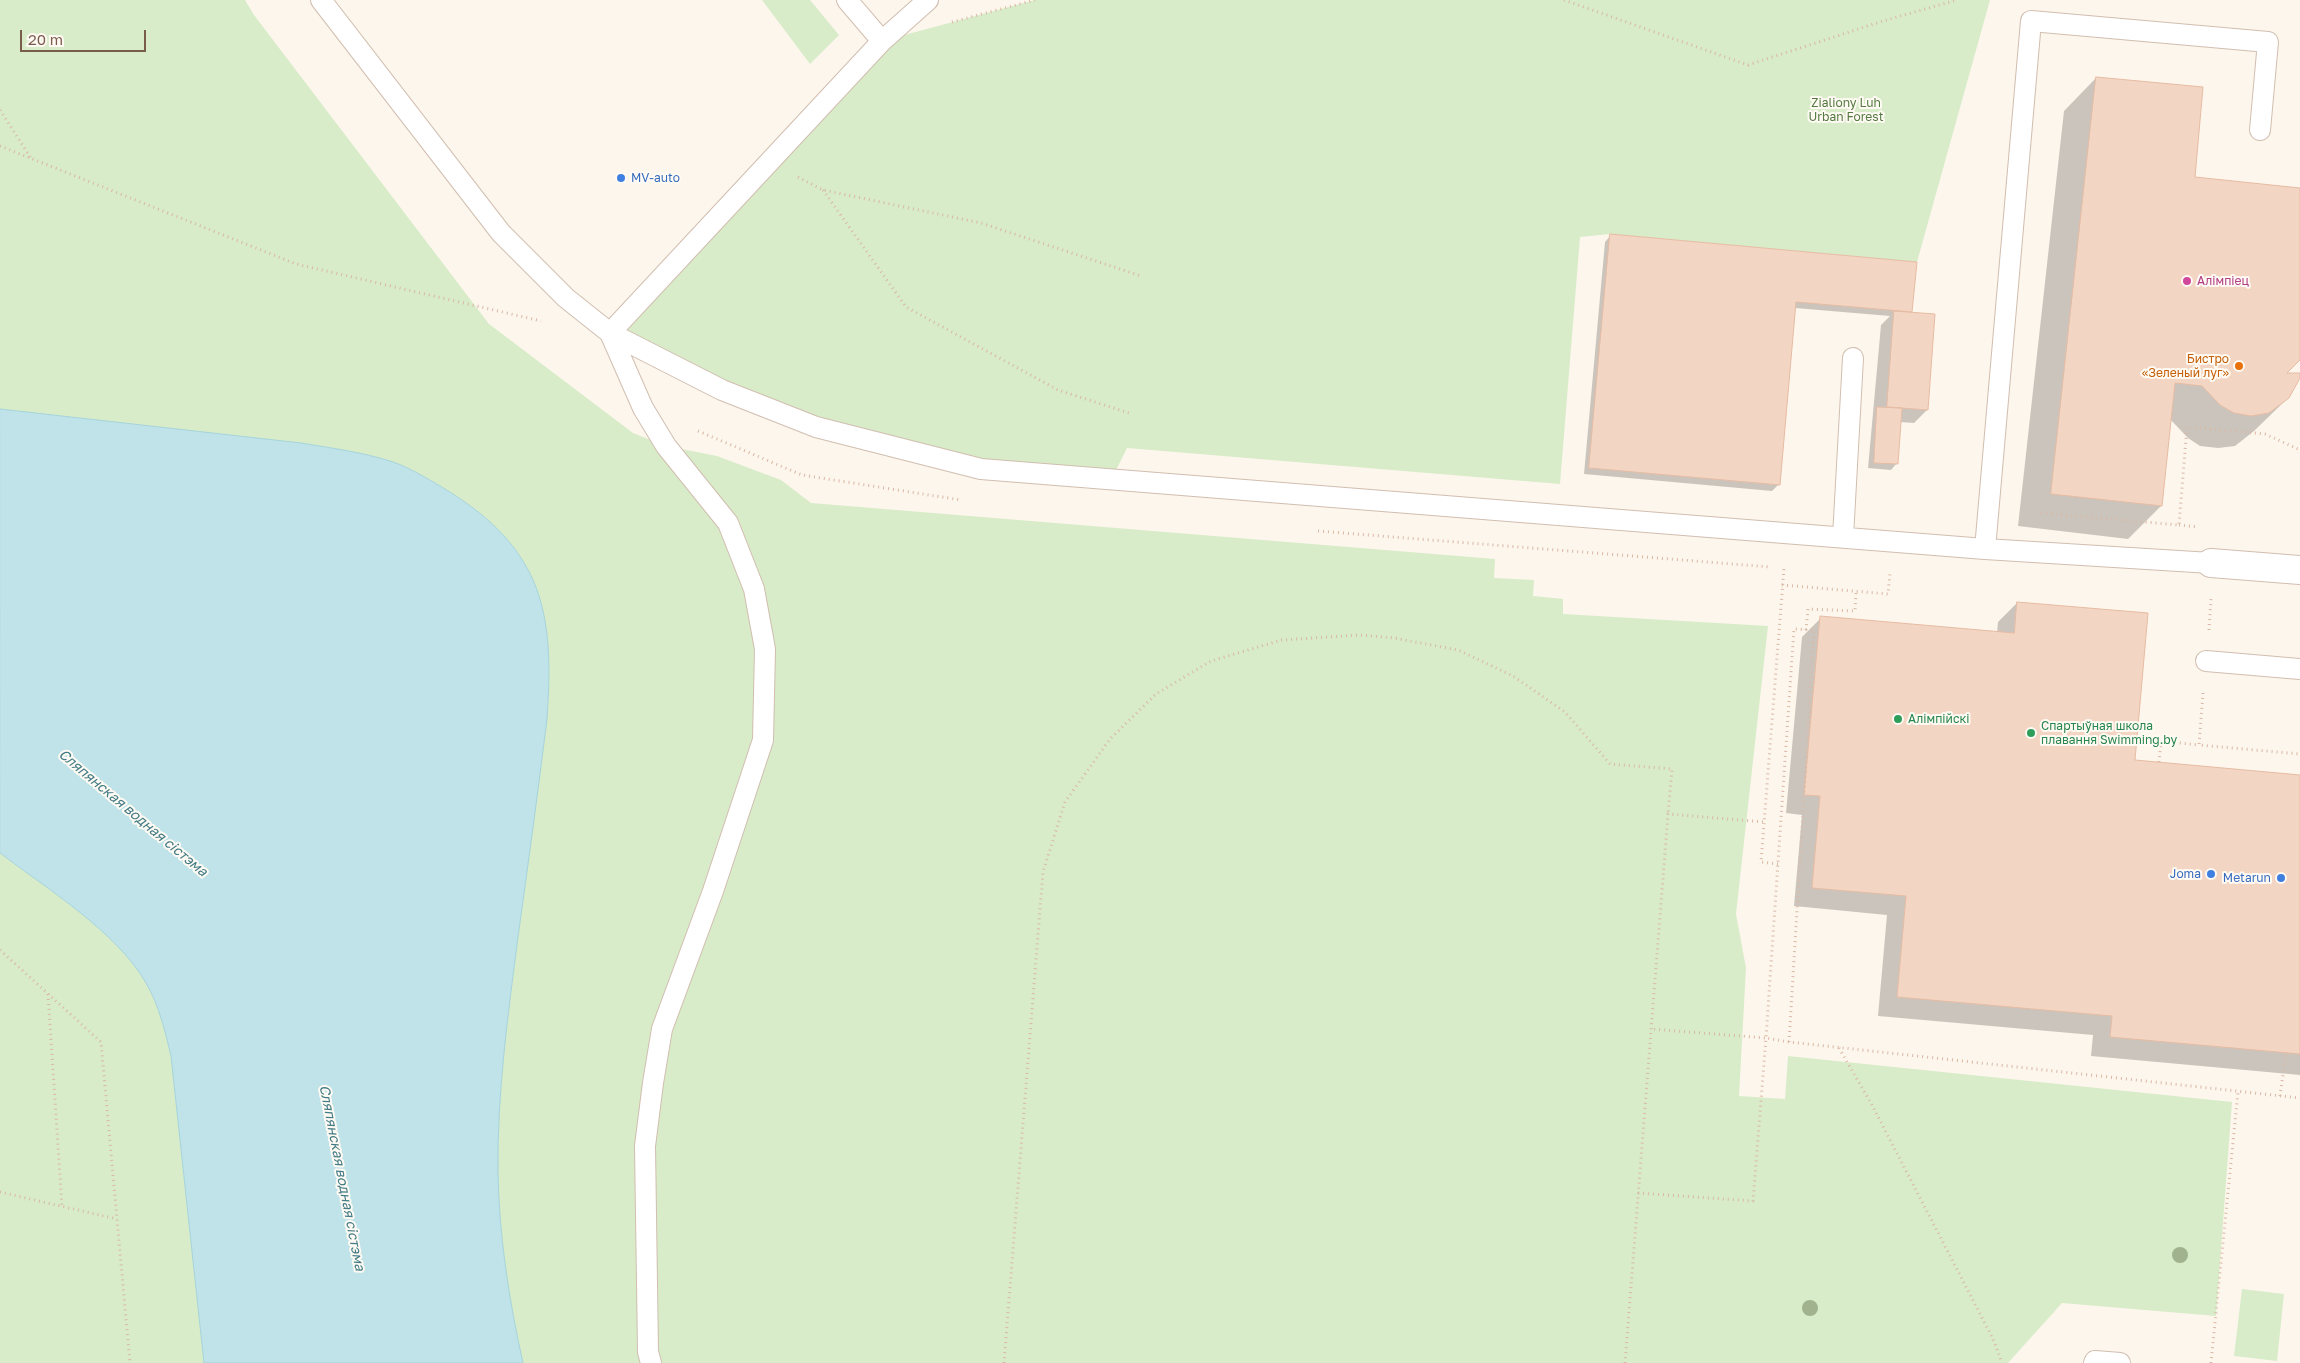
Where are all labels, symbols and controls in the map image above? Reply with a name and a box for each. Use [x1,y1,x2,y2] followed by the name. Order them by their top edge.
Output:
[22,20,149,52] scale bar
[28,30,63,48] text: 20 m
[1809,96,1883,124] park label: Zialiony Luh Urban Forest
[631,171,680,185] place label: MV-auto
[615,172,627,184] marker: MV-auto
[2197,274,2249,288] place label: Алімпіец
[2181,275,2193,287] marker: Алімпіец
[2142,352,2229,380] place label: Бистро «Зеленый луг»
[2233,360,2245,372] marker: Бистро «Зеленый луг»
[1908,712,1970,726] place label: Алімпійскі
[1892,713,1904,725] marker: Алімпійскі
[2041,719,2177,747] place label: Спартыўная школа плавання Swimming.by
[2025,727,2037,739] marker: Спартыўная школа плавання Swimming.by
[55,746,211,880] water label: Сляпянская водная сістэма
[2170,867,2201,881] place label: Joma
[2205,868,2217,880] marker: Joma
[2223,871,2271,885] place label: Metarun
[2275,872,2287,884] marker: Metarun
[316,1084,368,1272] water label: Сляпянская водная сістэма

